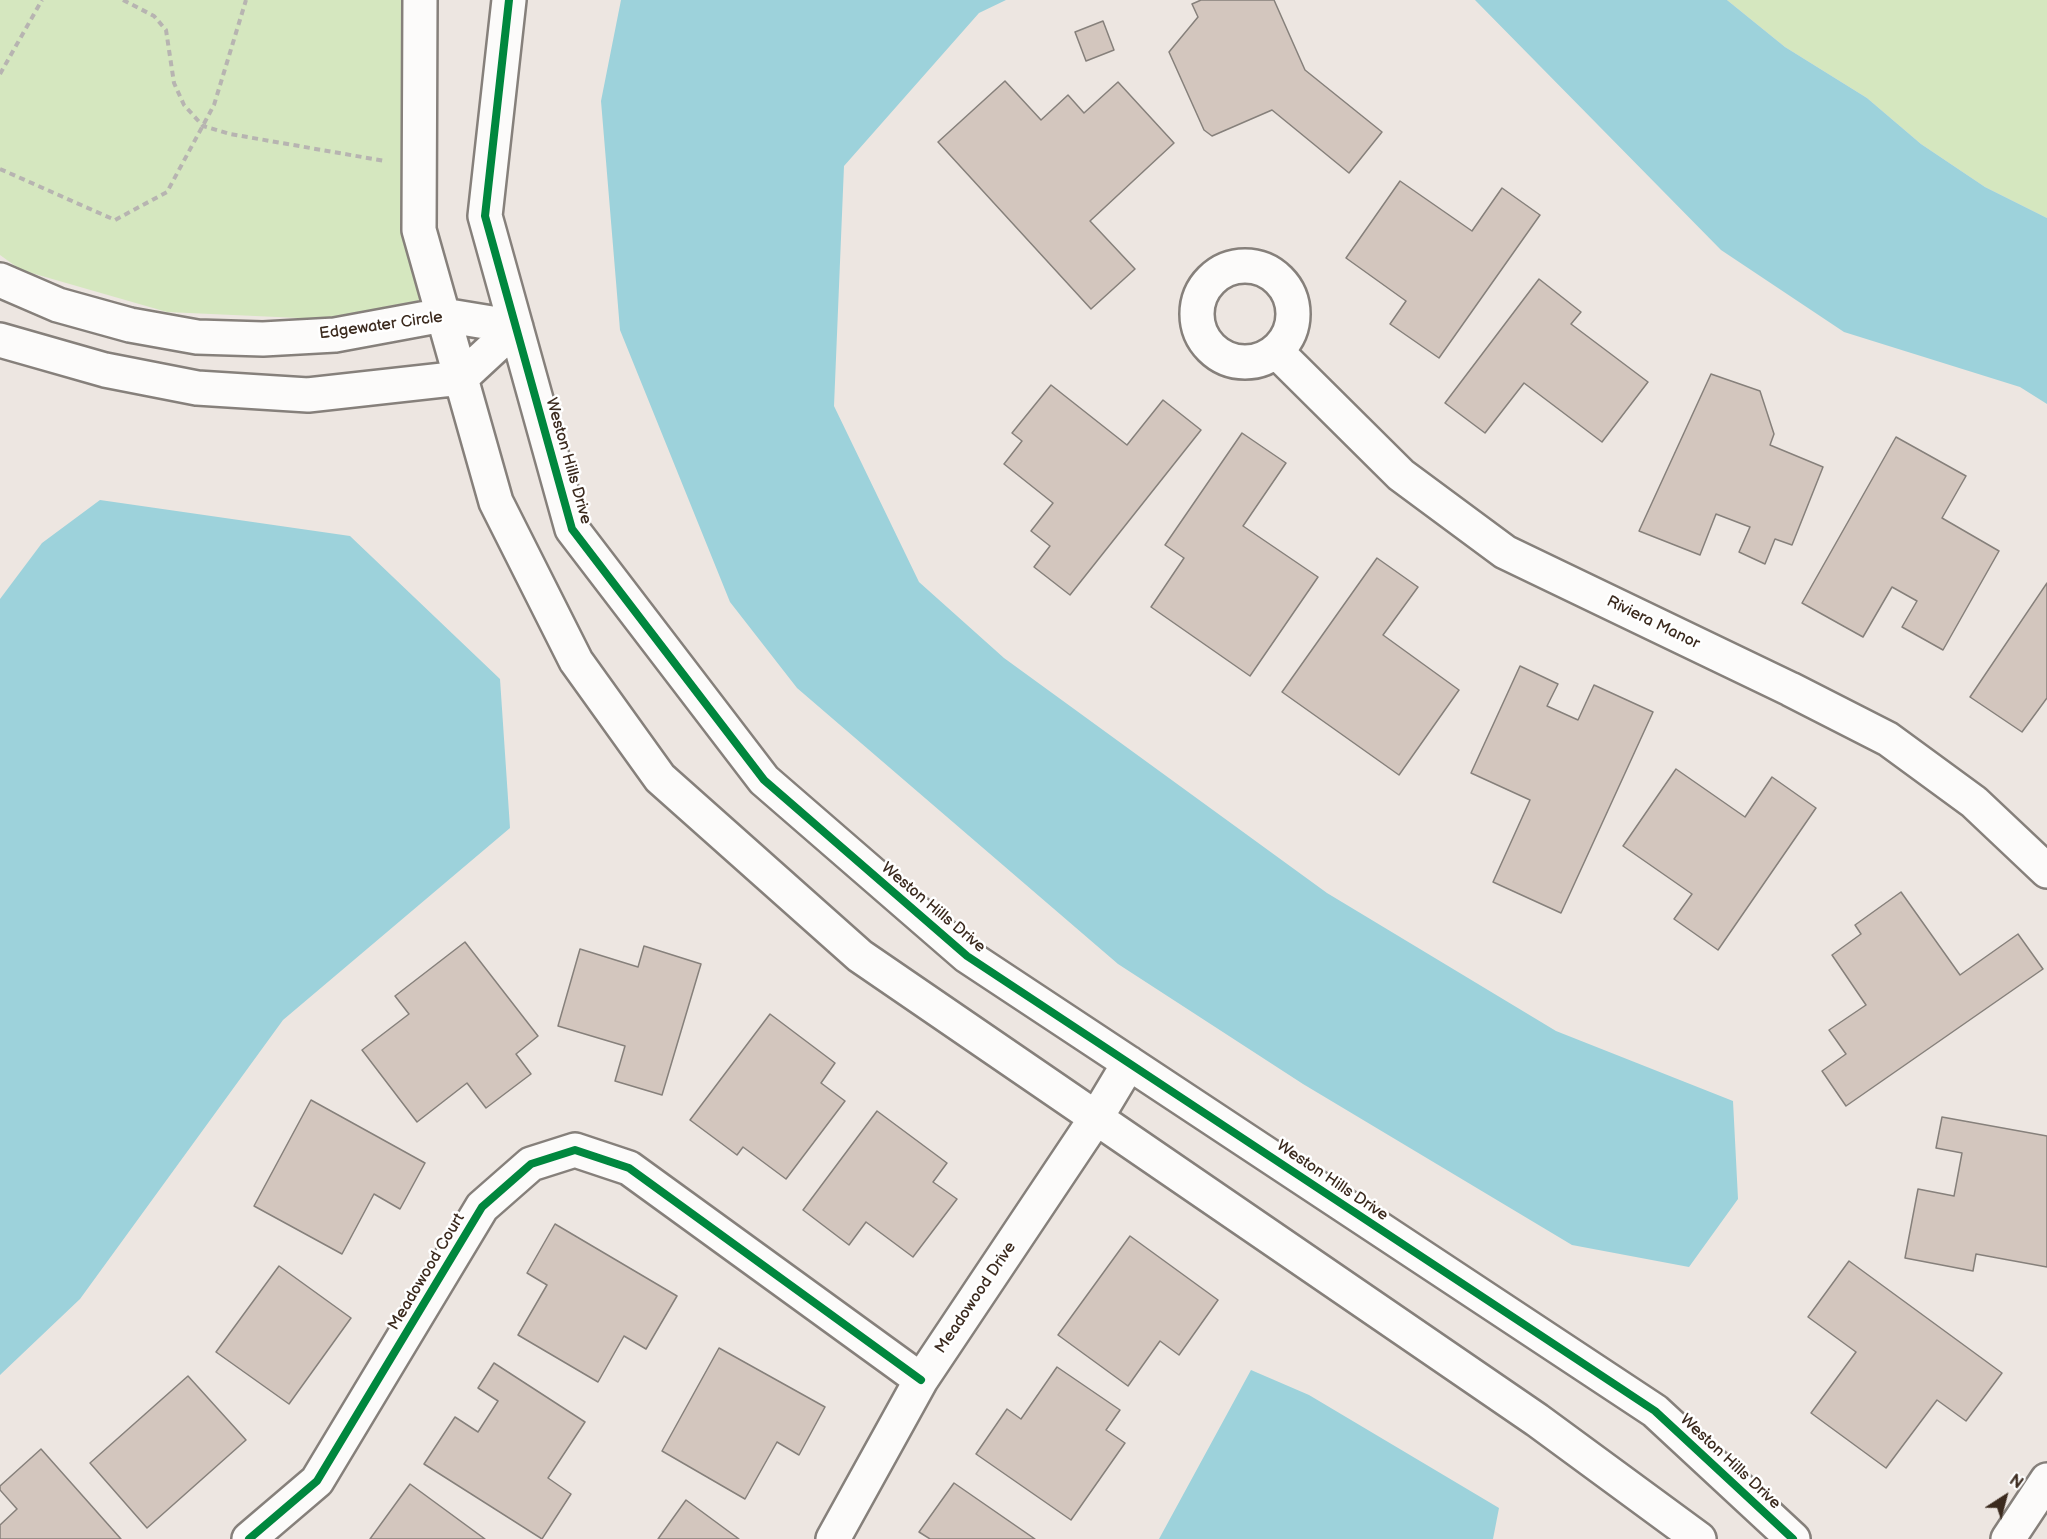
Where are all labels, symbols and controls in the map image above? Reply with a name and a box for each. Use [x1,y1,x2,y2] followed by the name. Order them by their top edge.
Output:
[318,308,444,344] street label: Edgewater Circle
[541,396,595,526] street label: Weston Hills Drive
[1603,592,1703,654] street label: Riviera Manor
[877,859,989,957] street label: Weston Hills Drive
[1273,1137,1391,1225] street label: Weston Hills Drive
[385,1210,469,1334] street label: Meadowood Court
[932,1239,1020,1357] street label: Meadowood Drive
[1676,1411,1784,1513] street label: Weston Hills Drive
[1975,1467,2035,1527] north arrow
[2005,1471,2026,1493] text: N

